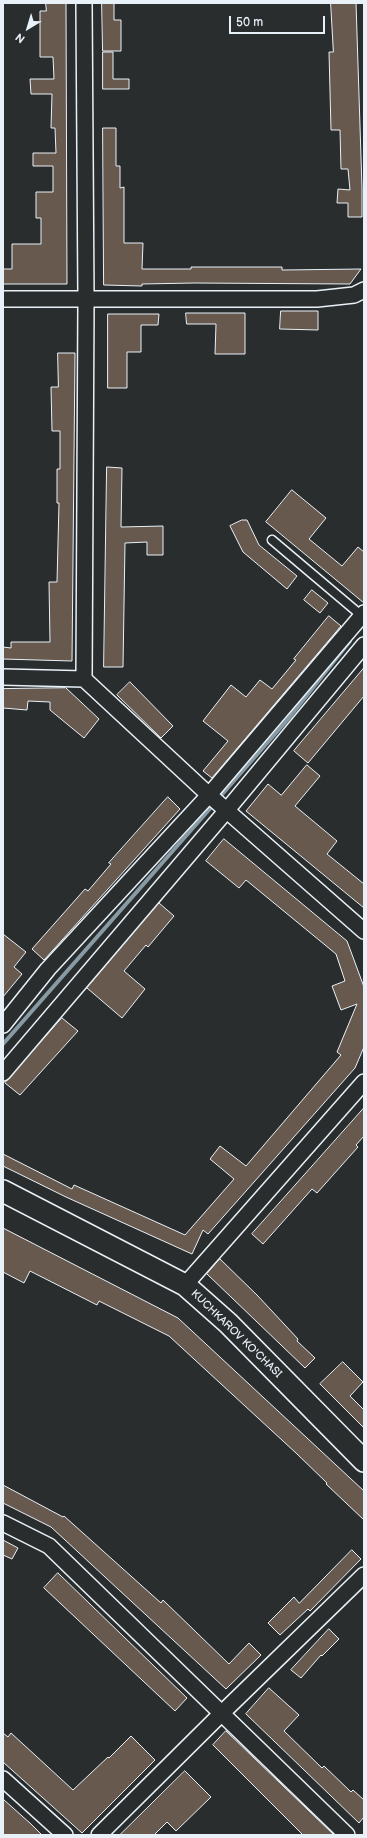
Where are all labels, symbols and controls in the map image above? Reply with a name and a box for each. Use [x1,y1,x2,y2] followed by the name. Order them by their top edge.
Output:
[8,8,48,48] north arrow
[231,8,327,34] scale bar
[236,15,263,30] text: 50 m
[13,30,28,46] text: N
[188,1287,284,1381] street label: KUCHKAROV KO'CHASI

